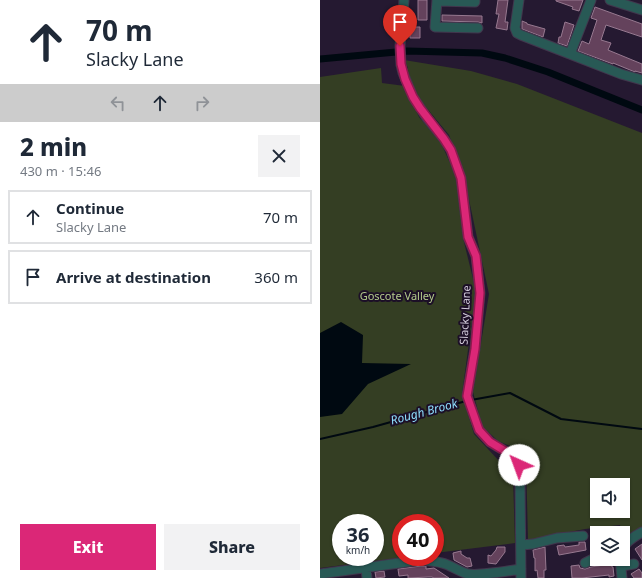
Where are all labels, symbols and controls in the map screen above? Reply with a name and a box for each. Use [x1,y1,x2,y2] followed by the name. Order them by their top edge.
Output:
[383,5,417,46] pin
[86,11,153,49] text: 70 m
[389,11,411,33] icon: arrive
[20,16,72,68] icon: ahead
[86,47,184,71] text: Slacky Lane
[107,92,129,114] icon: left
[149,92,171,114] icon: ahead
[191,92,213,114] icon: right
[20,130,87,163] text: 2 min
[258,135,300,177] button: close
[20,162,101,180] text: 430 m · 15:46
[56,198,124,218] text: Continue
[22,206,44,228] icon: ahead
[263,207,298,227] text: 70 m
[56,218,126,236] text: Slacky Lane
[22,266,44,288] icon: arrive
[56,267,211,287] text: Arrive at destination
[254,267,298,287] text: 360 m
[455,285,474,345] street label: Slacky Lane
[360,288,435,303] park label: Goscote Valley
[388,394,460,429] water label: Rough Brook
[498,444,540,486] position arrow
[590,478,630,566] map controls
[590,478,630,518] button: sound
[392,514,444,566] speed limit sign: 40
[347,521,369,548] text: 36
[20,524,156,570] button: Exit
[164,524,300,570] button: Share
[590,526,630,566] button: layers
[346,543,370,557] text: km/h

